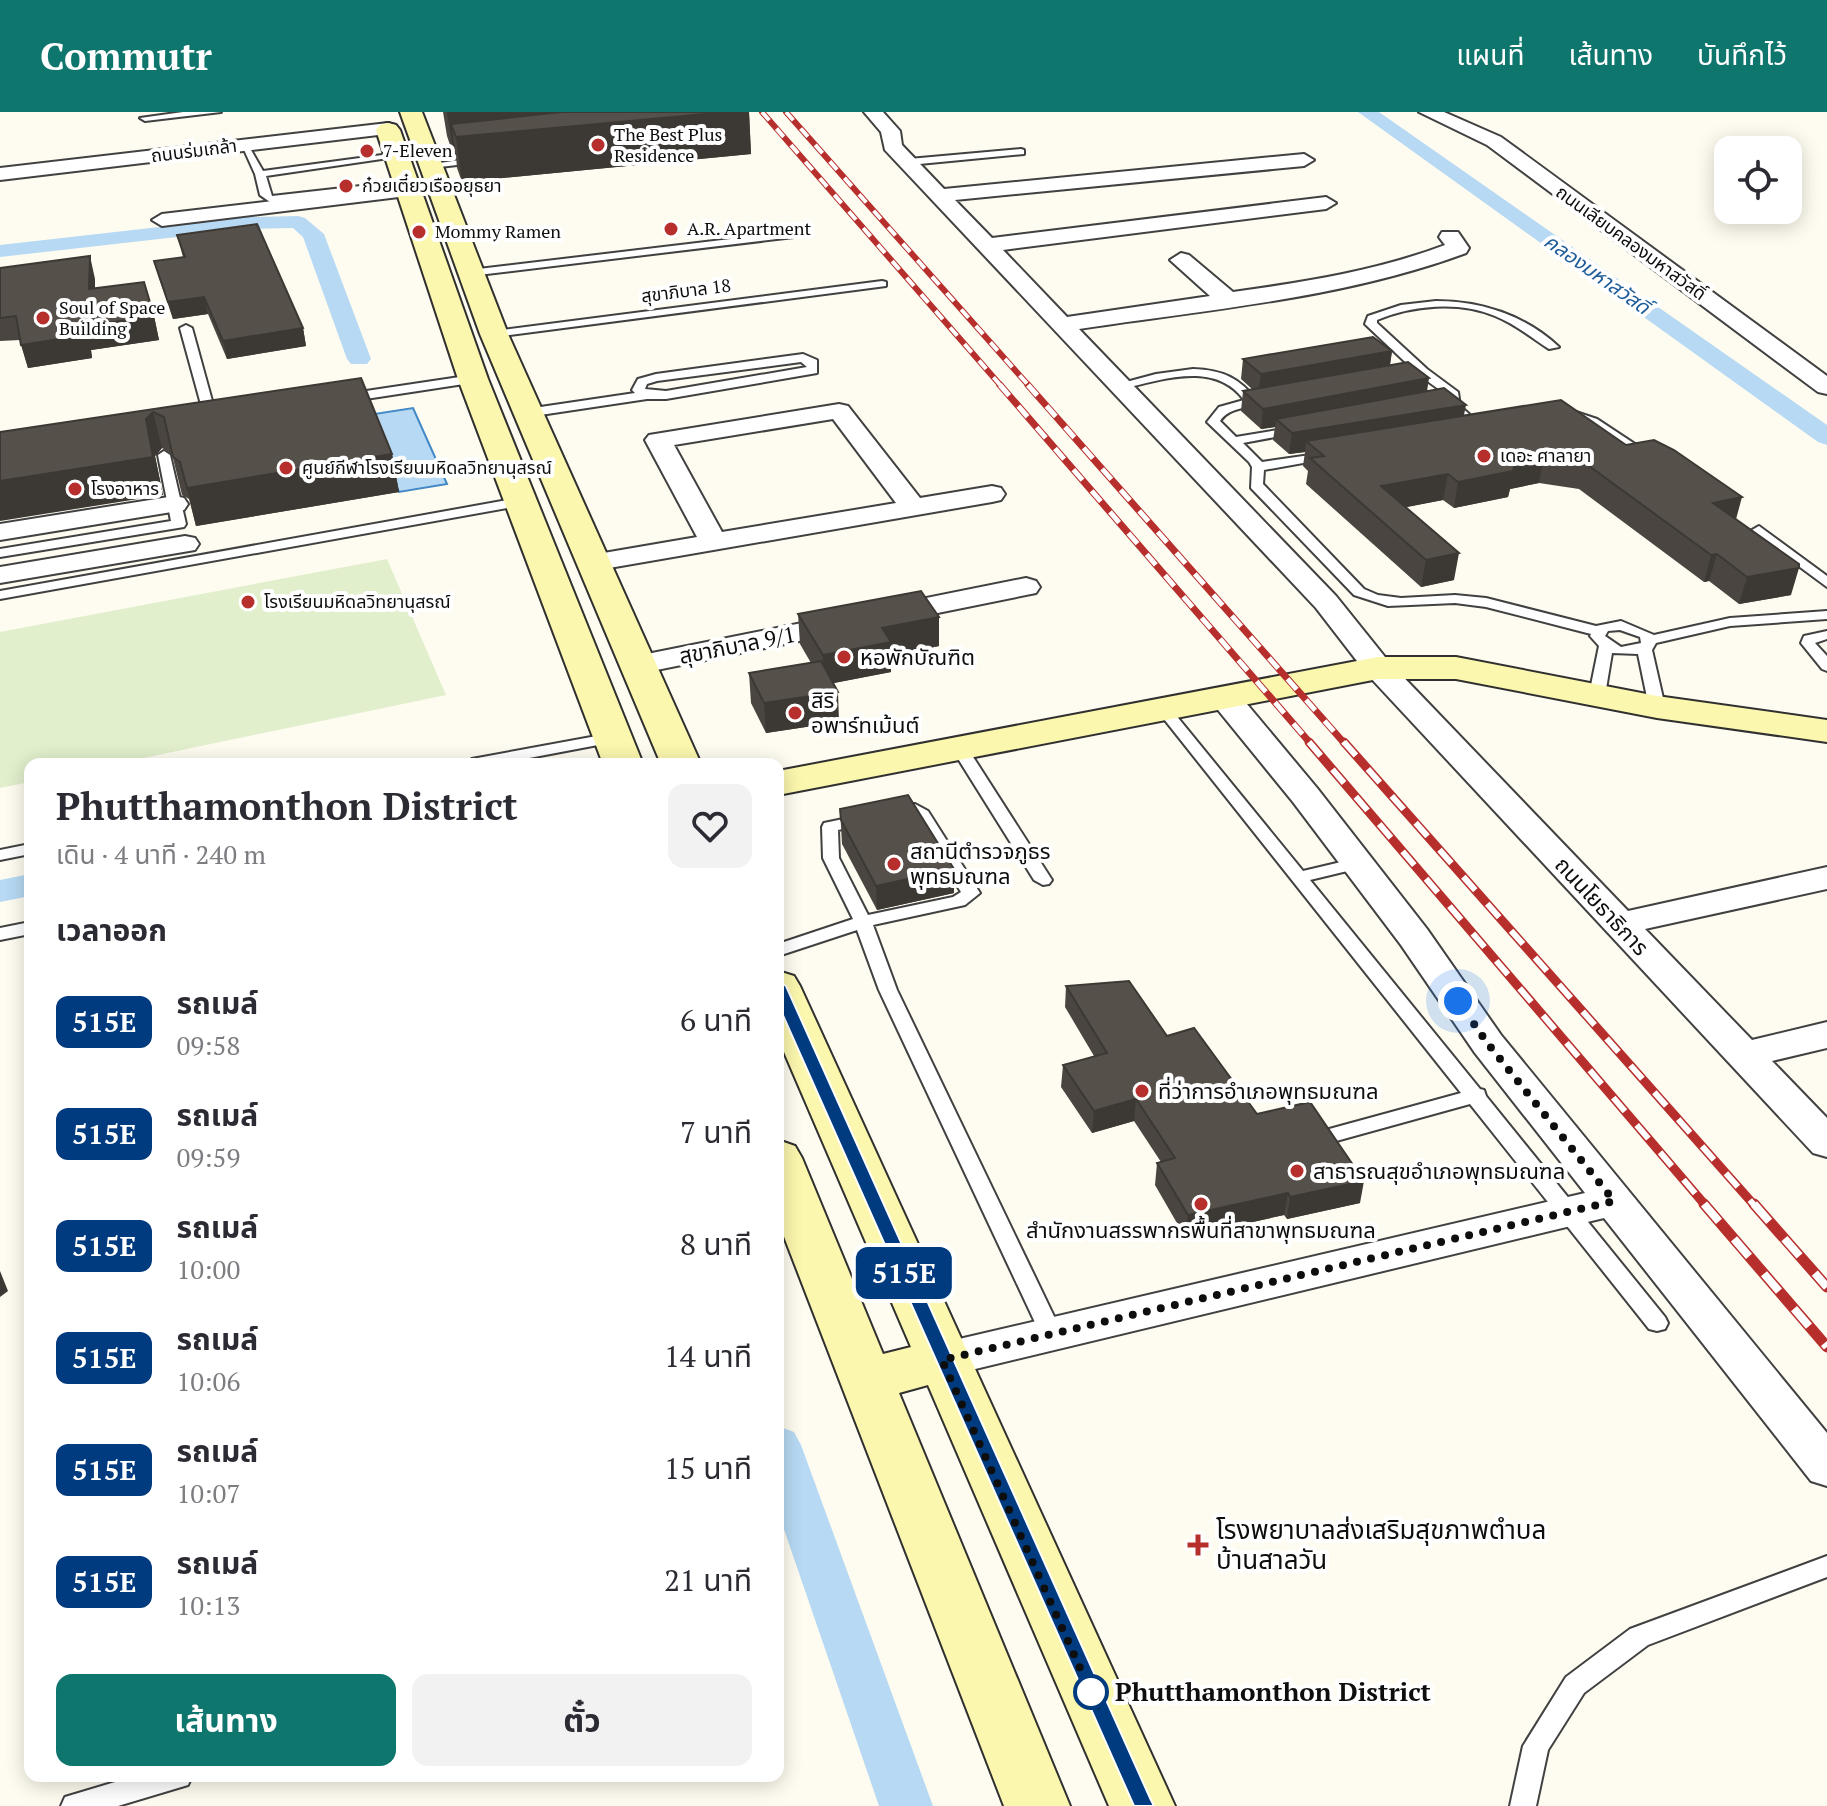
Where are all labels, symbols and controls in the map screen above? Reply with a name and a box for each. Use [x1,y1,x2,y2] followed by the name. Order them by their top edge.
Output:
[40,31,212,81] text: Commutr
[1456,36,1524,73] text: แผนที่
[1568,36,1653,73] text: เส้นทาง
[1697,36,1787,73] text: บันทึกไว้
[614,122,722,167] place label: The Best Plus Residence
[150,133,238,167] street label: ถนนร่มเกล้า
[589,136,607,154] marker: The Best Plus Residence
[1714,136,1802,224] map controls
[1714,136,1802,224] button: locate
[383,138,453,162] place label: 7-Eleven
[358,142,376,160] marker: 7-Eleven
[362,173,502,197] place label: ก๋วยเตี๋ยวเรืออยุธยา
[337,177,355,195] marker: ก๋วยเตี๋ยวเรืออยุธยา
[1552,181,1710,305] street label: ถนนเลียบคลองมหาสวัสดิ์
[687,216,812,240] place label: A.R. Apartment
[435,219,561,243] place label: Mommy Ramen
[662,220,680,238] marker: A.R. Apartment
[410,223,428,241] marker: Mommy Ramen
[1540,229,1654,319] water label: คลองมหาสวัสดิ์
[640,273,732,307] street label: สุขาภิบาล 18
[59,295,165,340] place label: Soul of Space Building
[34,309,52,327] marker: Soul of Space Building
[1500,443,1591,467] place label: เดอะ ศาลายา
[1475,447,1493,465] marker: เดอะ ศาลายา
[302,455,552,480] place label: ศูนย์กีฬาโรงเรียนมหิดลวิทยานุสรณ์
[277,459,295,477] marker: ศูนย์กีฬาโรงเรียนมหิดลวิทยานุสรณ์
[91,476,159,500] place label: โรงอาหาร
[66,480,84,498] marker: โรงอาหาร
[264,589,451,613] place label: โรงเรียนมหิดลวิทยานุสรณ์
[239,593,257,611] marker: โรงเรียนมหิดลวิทยานุสรณ์
[676,619,798,670] street label: สุขาภิบาล 9/1
[860,642,975,671] place label: หอพักบัณฑิต
[835,648,853,666] marker: หอพักบัณฑิต
[811,685,919,739] place label: สิริ อพาร์ทเม้นต์
[786,704,804,722] marker: สิริ อพาร์ทเม้นต์
[56,781,518,831] text: Phutthamonthon District
[668,784,752,868] button: heart
[910,836,1050,890] place label: สถานีตำรวจภูธร พุทธมณฑล
[56,837,266,871] text: เดิน · 4 นาที · 240 m
[1549,850,1656,961] street label: ถนนโยธาธิการ
[885,855,903,873] marker: สถานีตำรวจภูธร พุทธมณฑล
[56,910,167,950] text: เวลาออก
[1438,981,1478,1021] your location
[176,983,258,1023] text: รถเมล์
[680,1000,752,1040] text: 6 นาที
[72,1003,136,1040] text: 515E
[176,1028,240,1062] text: 09:58
[1158,1076,1378,1105] place label: ที่ว่าการอำเภอพุทธมณฑล
[1133,1082,1151,1100] marker: ที่ว่าการอำเภอพุทธมณฑล
[176,1095,258,1135] text: รถเมล์
[680,1112,752,1152] text: 7 นาที
[72,1115,136,1152] text: 515E
[176,1140,240,1174] text: 09:59
[1313,1156,1565,1185] place label: สาธารณสุขอำเภอพุทธมณฑล
[1288,1162,1306,1180] marker: สาธารณสุขอำเภอพุทธมณฑล
[1192,1195,1210,1213] marker: สำนักงานสรรพากรพื้นที่สาขาพุทธมณฑล
[176,1207,258,1247] text: รถเมล์
[1026,1215,1376,1244] place label: สำนักงานสรรพากรพื้นที่สาขาพุทธมณฑล
[680,1224,752,1264] text: 8 นาที
[72,1227,136,1264] text: 515E
[848,1247,960,1299] line badge: 515E
[176,1252,240,1286] text: 10:00
[872,1254,936,1291] text: 515E
[176,1319,258,1359] text: รถเมล์
[664,1336,752,1376] text: 14 นาที
[72,1339,136,1376] text: 515E
[176,1364,240,1398] text: 10:06
[176,1431,258,1471] text: รถเมล์
[664,1448,752,1488] text: 15 นาที
[72,1451,136,1488] text: 515E
[176,1476,240,1510] text: 10:07
[1216,1512,1546,1576] place label: โรงพยาบาลส่งเสริมสุขภาพตำบล บ้านสาลวัน
[1187,1534,1209,1556] marker: โรงพยาบาลส่งเสริมสุขภาพตำบล บ้านสาลวัน
[176,1543,258,1583] text: รถเมล์
[664,1560,752,1600] text: 21 นาที
[72,1563,136,1600] text: 515E
[176,1588,240,1622] text: 10:13
[56,1674,396,1766] button: เส้นทาง
[412,1674,752,1766] button: ตั๋ว
[1115,1674,1432,1708] place label: Phutthamonthon District
[1074,1675,1108,1709] marker: Phutthamonthon District

